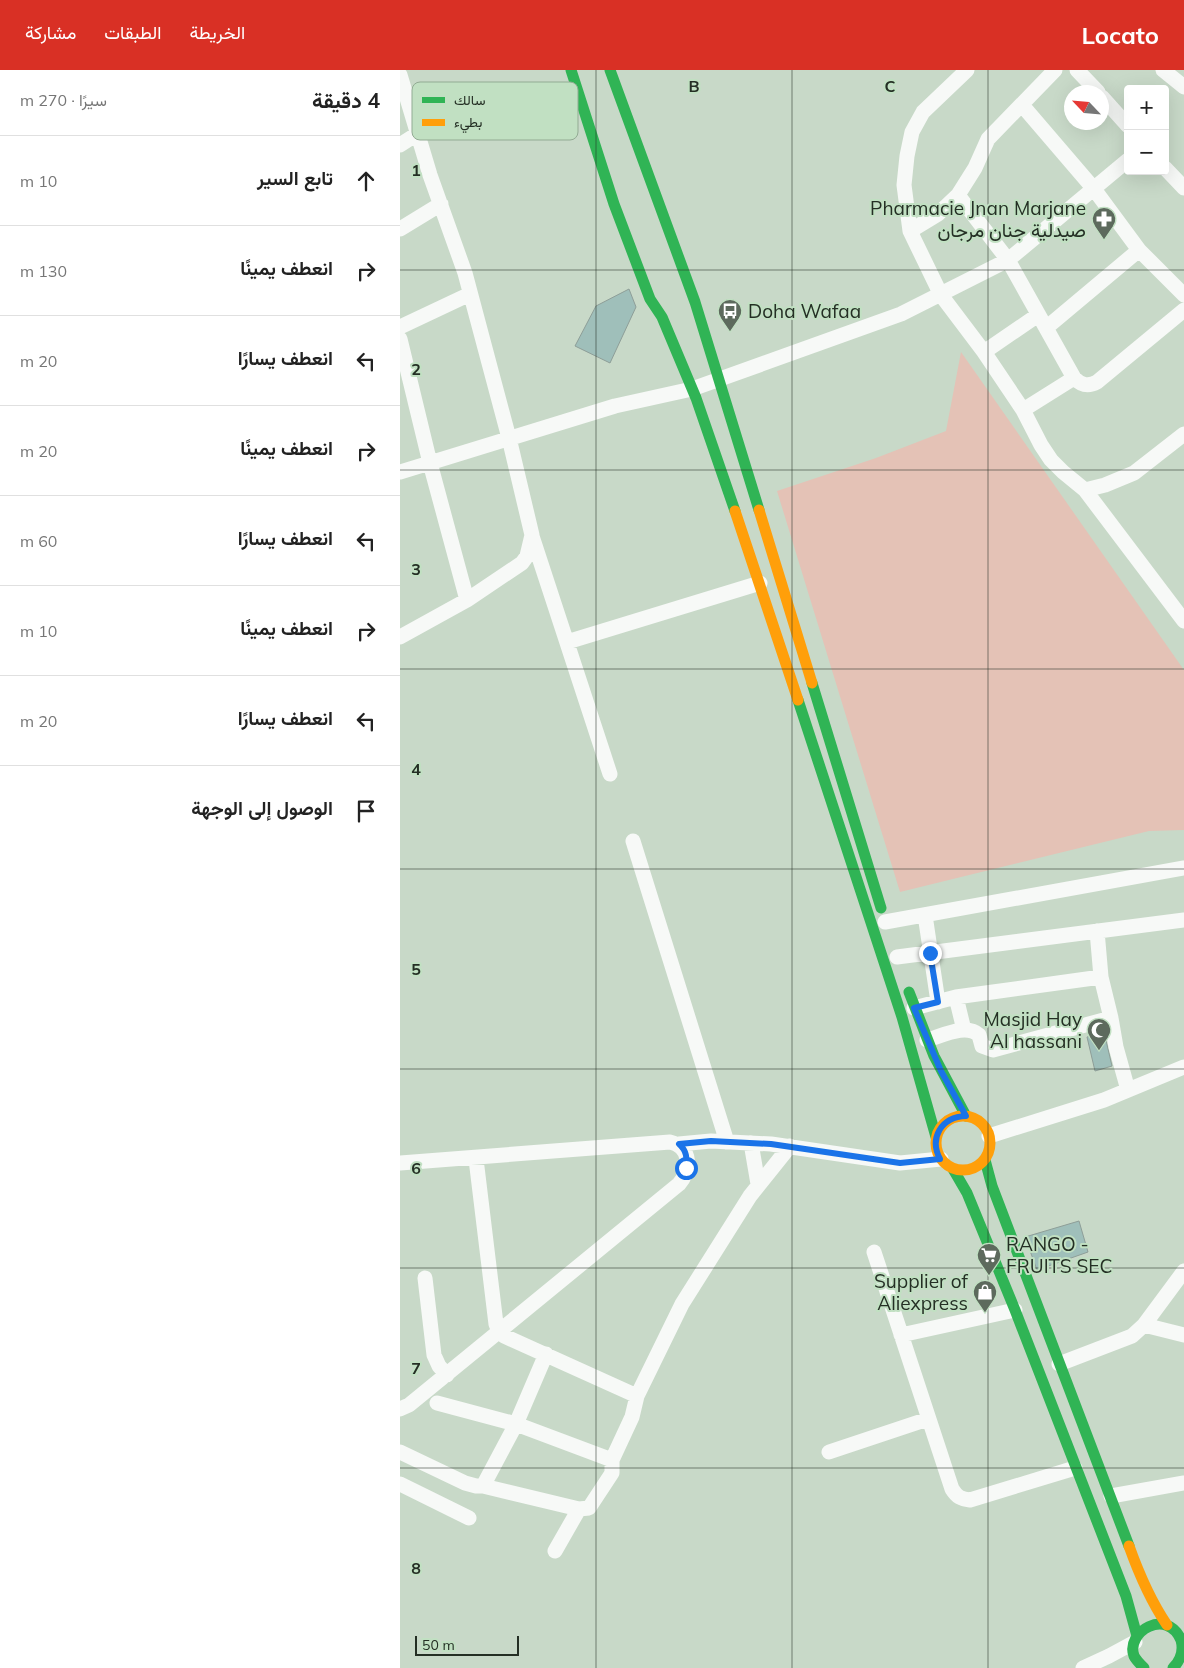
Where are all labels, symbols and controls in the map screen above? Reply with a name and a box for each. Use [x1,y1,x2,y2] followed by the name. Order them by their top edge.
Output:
[1081,20,1159,50] text: Locato
[25,21,76,44] text: مشاركة
[104,21,161,44] text: الطبقات
[189,21,245,44] text: الخريطة
[688,76,700,96] text: B
[885,76,896,96] text: C
[412,82,578,140] legend
[1064,85,1109,130] north arrow
[1124,85,1169,175] map controls
[1124,85,1169,130] button: +
[312,87,380,113] text: 4 دقيقة
[20,90,107,110] text: سيرًا · 270 m
[454,91,485,109] text: سالك
[454,113,482,134] text: بطيء
[1124,130,1169,175] button: −
[411,160,421,180] text: 1
[257,166,333,190] text: تابع السير
[352,167,380,195] icon: ahead
[20,171,57,191] text: 10 m
[870,196,1086,242] place label: Pharmacie Jnan Marjane صيدلية جنان مرجان
[1091,206,1117,240] pharmacy icon: Pharmacie Jnan Marjane صيدلية جنان مرجان
[240,256,333,280] text: انعطف يمينًا
[352,257,380,285] icon: right
[20,261,67,281] text: 130 m
[717,298,743,332] bus stop icon: Doha Wafaa
[748,299,861,323] place label: Doha Wafaa
[238,346,333,370] text: انعطف يسارًا
[352,347,380,375] icon: left
[20,351,57,371] text: 20 m
[411,359,421,379] text: 2
[240,436,333,460] text: انعطف يمينًا
[352,437,380,465] icon: right
[20,441,57,461] text: 20 m
[238,526,333,550] text: انعطف يسارًا
[352,527,380,555] icon: left
[20,531,57,551] text: 60 m
[411,559,421,579] text: 3
[240,616,333,640] text: انعطف يمينًا
[352,617,380,645] icon: right
[20,621,57,641] text: 10 m
[238,706,333,730] text: انعطف يسارًا
[352,707,380,735] icon: left
[20,711,57,731] text: 20 m
[411,759,421,779] text: 4
[191,796,333,820] text: الوصول إلى الوجهة
[352,797,380,825] icon: arrive
[919,942,942,965] route end
[411,959,421,979] text: 5
[984,1007,1082,1053] place label: Masjid Hay Al hassani
[1086,1017,1112,1051] mosque icon: Masjid Hay Al hassani
[675,1157,698,1180] route start
[411,1158,421,1178] text: 6
[1006,1232,1112,1278] place label: RANGO - FRUITS SEC
[976,1242,1002,1276] supermarket icon: RANGO - FRUITS SEC
[874,1269,969,1315] place label: Supplier of Aliexpress
[972,1279,998,1313] shop icon: Supplier of Aliexpress
[411,1358,421,1378] text: 7
[411,1558,421,1578] text: 8
[415,1633,519,1656] scale bar
[422,1636,455,1654] text: 50 m

